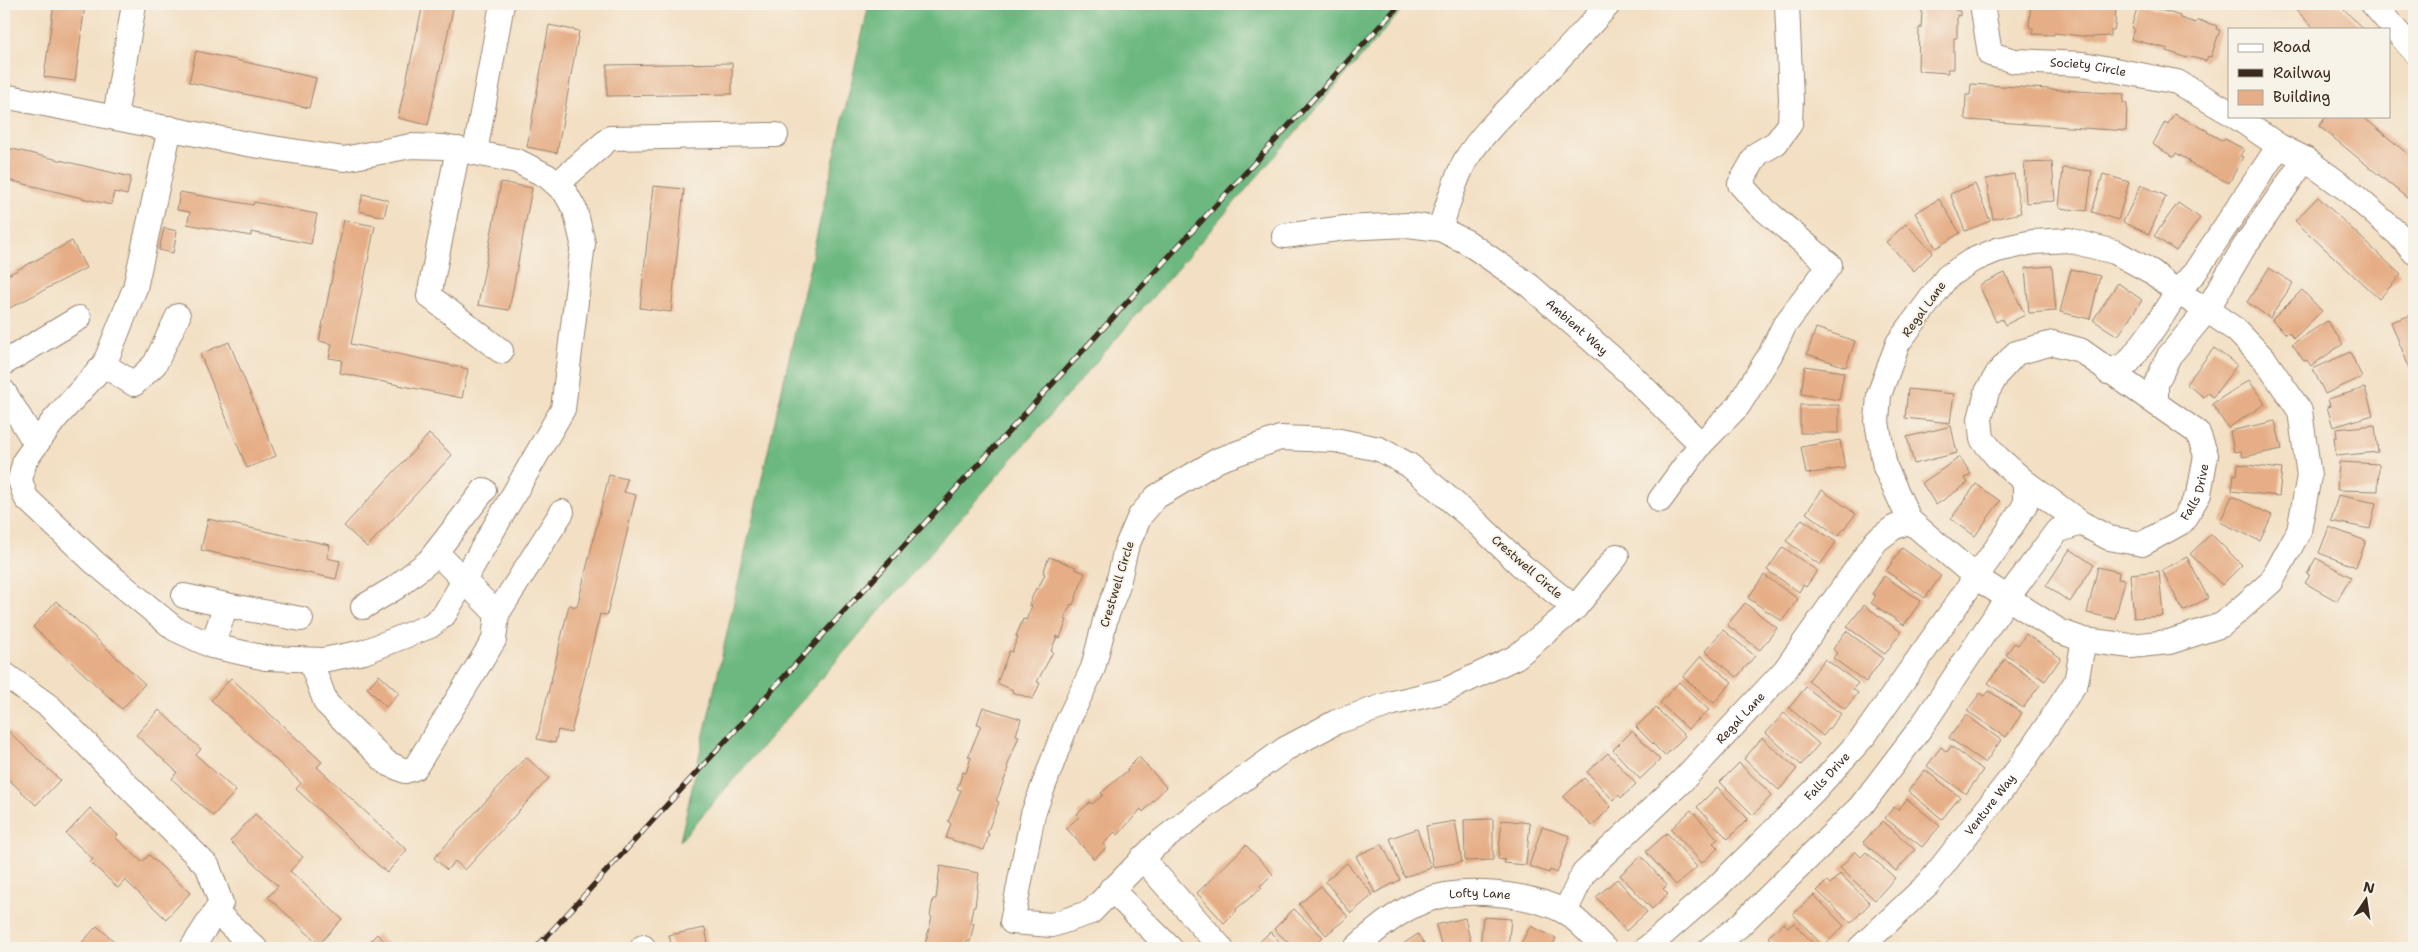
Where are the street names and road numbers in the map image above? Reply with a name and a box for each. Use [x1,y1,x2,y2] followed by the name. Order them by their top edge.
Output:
[2050,55,2128,80] street label: Society Circle
[1898,278,1950,340] street label: Regal Lane
[1542,295,1611,359] street label: Ambient Way
[2177,462,2212,524] street label: Falls Drive
[1488,532,1566,602] street label: Crestwell Circle
[1096,539,1138,629] street label: Crestwell Circle
[1713,688,1769,747] street label: Regal Lane
[1801,749,1854,804] street label: Falls Drive
[1961,771,2019,839] street label: Venture Way
[1448,885,1512,904] street label: Lofty Lane

